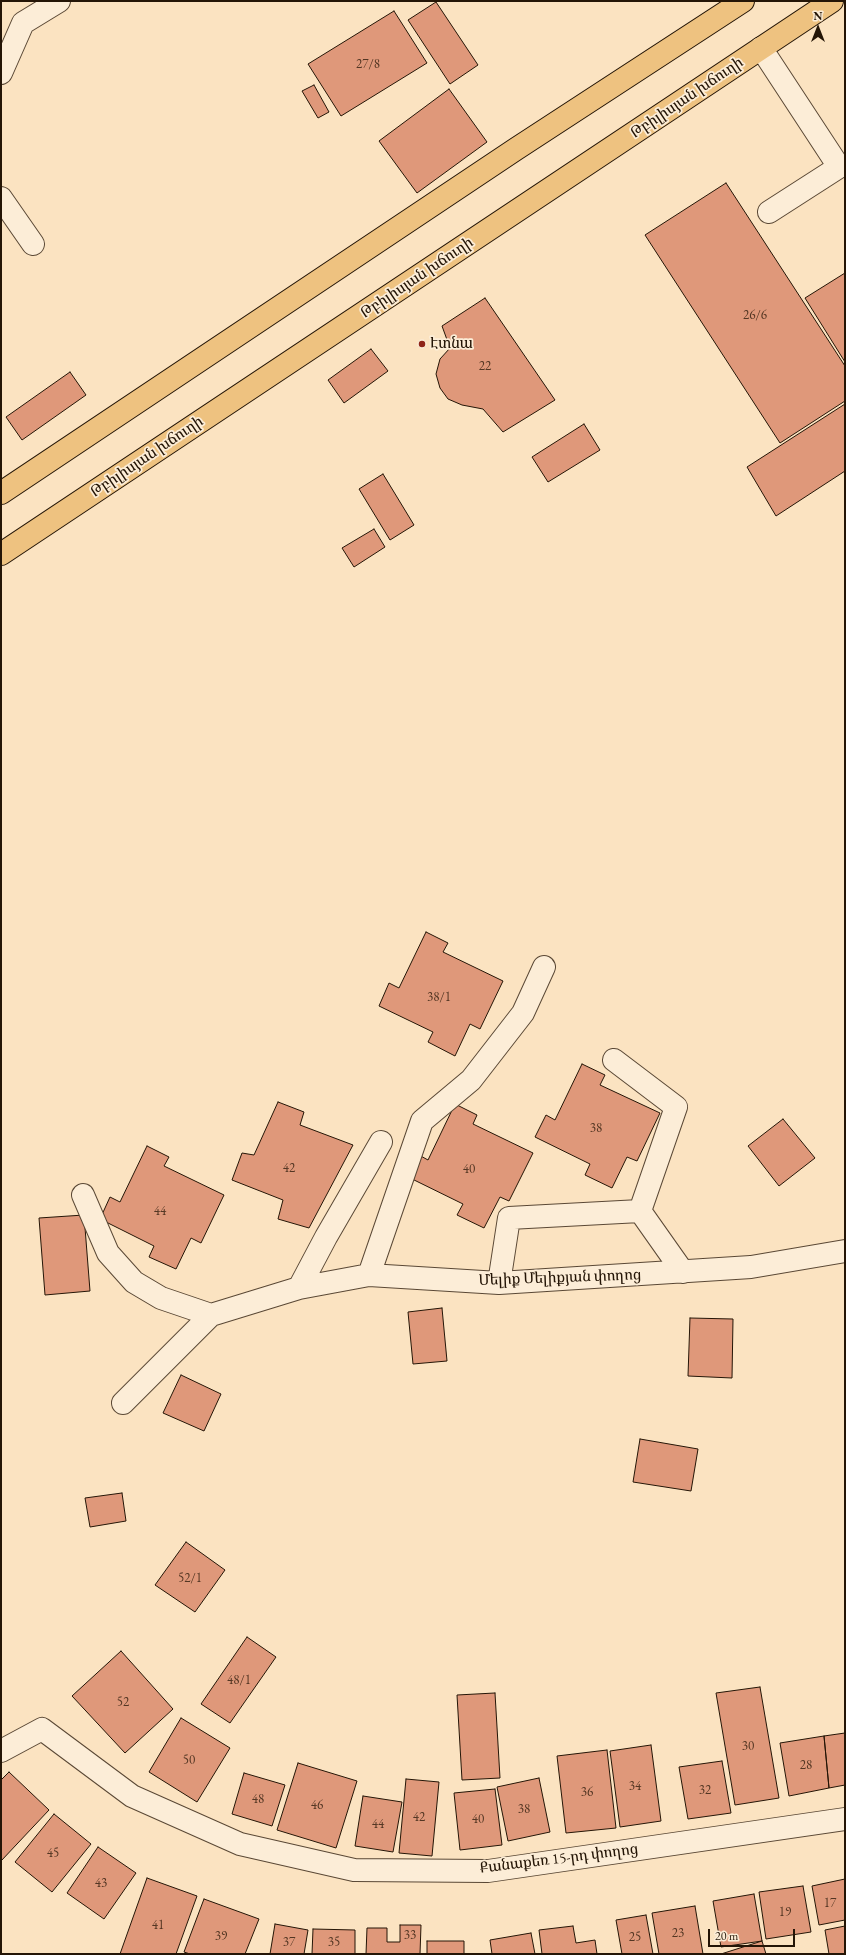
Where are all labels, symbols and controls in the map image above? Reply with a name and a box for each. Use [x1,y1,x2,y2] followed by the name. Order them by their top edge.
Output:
[798,8,838,48] north arrow
[814,9,822,23] text: N
[627,54,747,142] street label: Թբիլիսյան խճուղի
[356,56,380,72] house number: 27/8
[357,234,477,322] street label: Թբիլիսյան խճուղի
[743,307,767,323] house number: 26/6
[430,335,473,353] place label: Էտնա
[417,339,427,349] marker: Էտնա
[479,358,491,374] house number: 22
[87,413,207,501] street label: Թբիլիսյան խճուղի
[427,989,451,1005] house number: 38/1
[590,1120,602,1136] house number: 38
[283,1160,295,1176] house number: 42
[463,1161,475,1177] house number: 40
[154,1203,166,1219] house number: 44
[478,1266,642,1290] street label: Մելիք Մելիքյան փողոց
[178,1570,202,1586] house number: 52/1
[227,1672,251,1688] house number: 48/1
[117,1694,129,1710] house number: 52
[742,1738,754,1754] house number: 30
[183,1752,195,1768] house number: 50
[800,1757,812,1773] house number: 28
[629,1778,641,1794] house number: 34
[699,1782,711,1798] house number: 32
[581,1784,593,1800] house number: 36
[252,1791,264,1807] house number: 48
[311,1797,323,1813] house number: 46
[518,1801,530,1817] house number: 38
[413,1809,425,1825] house number: 42
[472,1811,484,1827] house number: 40
[372,1816,384,1832] house number: 44
[479,1840,639,1878] street label: Քանաքեռ 15-րդ փողոց
[47,1845,59,1861] house number: 45
[95,1875,107,1891] house number: 43
[824,1895,836,1911] house number: 17
[779,1904,791,1920] house number: 19
[152,1917,164,1933] house number: 41
[710,1921,797,1947] scale bar
[672,1925,684,1941] house number: 23
[404,1927,416,1943] house number: 33
[215,1928,227,1944] house number: 39
[715,1928,738,1944] text: 20 m
[629,1929,641,1945] house number: 25
[283,1934,295,1950] house number: 37
[328,1934,340,1950] house number: 35

